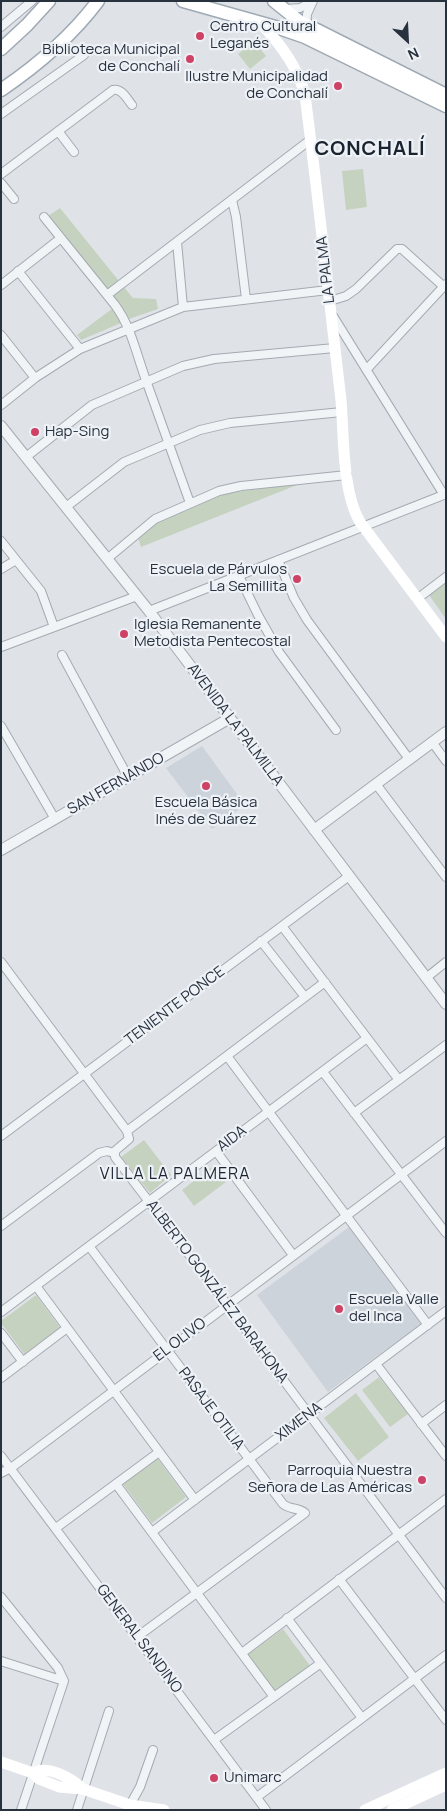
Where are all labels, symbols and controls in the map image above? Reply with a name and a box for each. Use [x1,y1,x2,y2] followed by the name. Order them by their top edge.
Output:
[382,15,432,65] north arrow
[210,18,316,53] place label: Centro Cultural Leganés
[194,30,206,42] marker: Centro Cultural Leganés
[42,41,180,76] place label: Biblioteca Municipal de Conchalí
[405,43,422,65] text: N
[184,53,196,65] marker: Biblioteca Municipal de Conchalí
[185,68,328,103] place label: Ilustre Municipalidad de Conchalí
[332,80,344,92] marker: Ilustre Municipalidad de Conchalí
[313,137,427,161] district label: CONCHALÍ
[313,235,339,305] street label: LA PALMA
[45,423,109,441] place label: Hap-Sing
[29,426,41,438] marker: Hap-Sing
[150,561,287,596] place label: Escuela de Párvulos La Semillita
[291,573,303,585] marker: Escuela de Párvulos La Semillita
[134,616,291,651] place label: Iglesia Remanente Metodista Pentecostal
[118,628,130,640] marker: Iglesia Remanente Metodista Pentecostal
[183,660,287,790] street label: AVENIDA LA PALMILLA
[65,749,167,819] street label: SAN FERNANDO
[200,780,212,792] marker: Escuela Básica Inés de Suárez
[155,794,257,829] place label: Escuela Básica Inés de Suárez
[122,963,228,1049] street label: TENIENTE PONCE
[214,1122,250,1156] street label: AIDA
[98,1165,252,1185] district label: VILLA LA PALMERA
[142,1197,292,1387] street label: ALBERTO GONZÁLEZ BARAHONA
[349,1291,439,1326] place label: Escuela Valle del Inca
[333,1303,345,1315] marker: Escuela Valle del Inca
[150,1315,210,1365] street label: EL OLIVO
[174,1364,248,1454] street label: PASAJE OTILIA
[272,1399,326,1445] street label: XIMENA
[248,1462,412,1497] place label: Parroquia Nuestra Señora de Las Américas
[416,1474,428,1486] marker: Parroquia Nuestra Señora de Las Américas
[92,1581,186,1697] street label: GENERAL SANDINO
[224,1769,282,1787] place label: Unimarc
[208,1772,220,1784] marker: Unimarc

